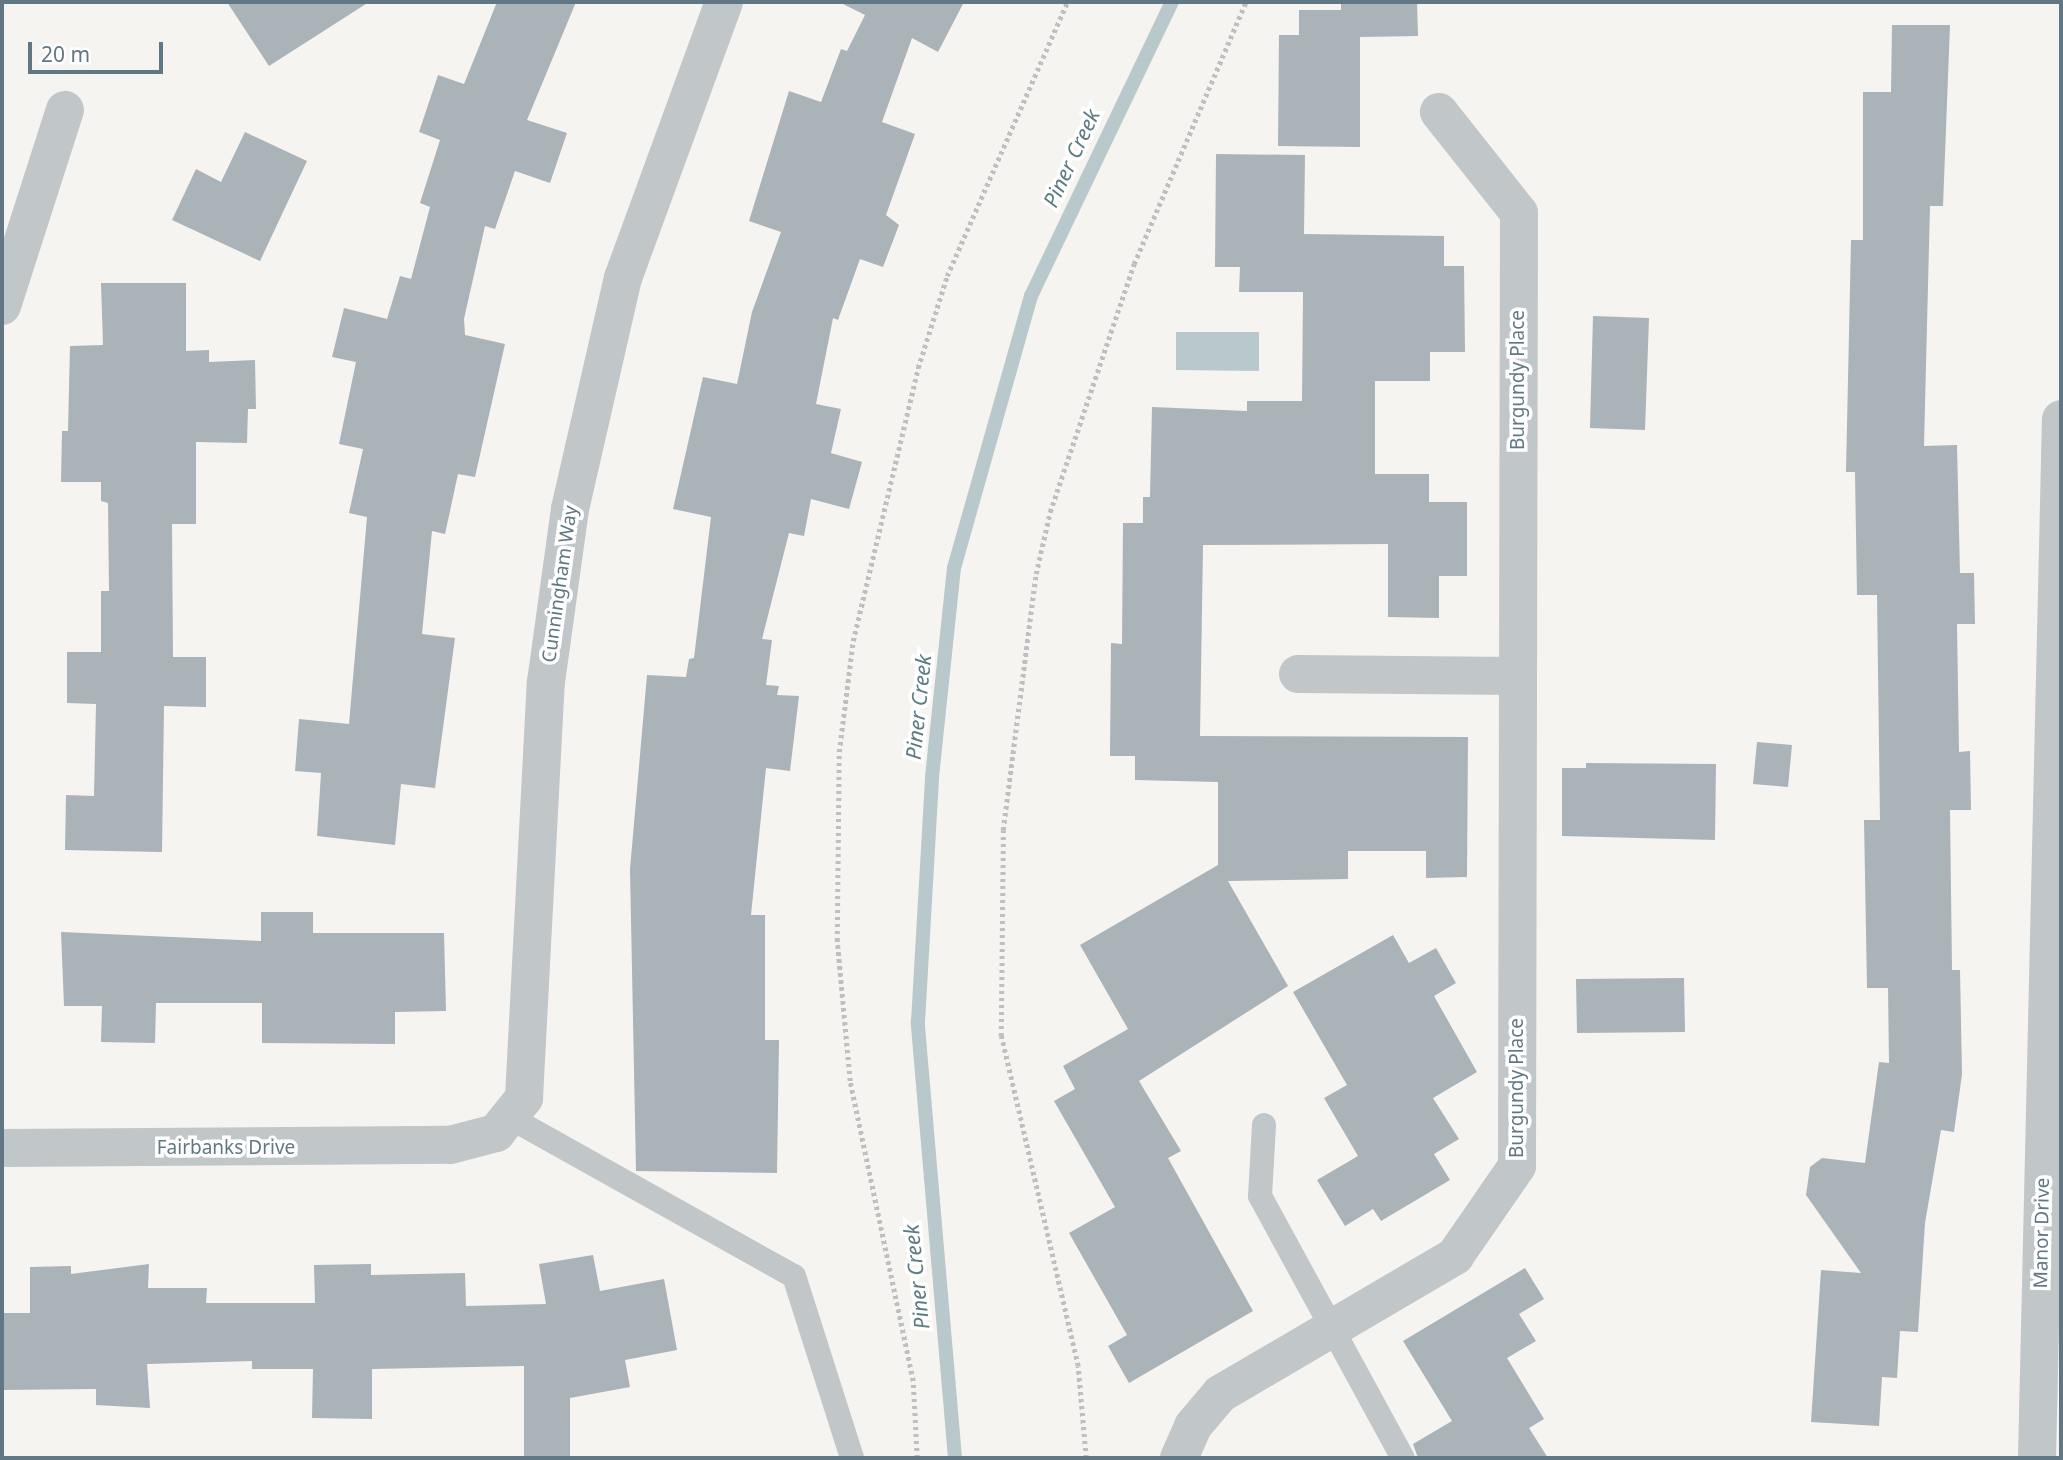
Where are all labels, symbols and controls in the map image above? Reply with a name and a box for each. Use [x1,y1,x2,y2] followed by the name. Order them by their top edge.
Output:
[32,28,166,72] scale bar
[41,40,90,68] text: 20 m
[1037,105,1105,211] water label: Piner Creek
[1507,310,1529,450] street label: Burgundy Place
[538,504,582,664] street label: Cunningham Way
[900,653,936,761] water label: Piner Creek
[1506,1018,1528,1158] street label: Burgundy Place
[157,1137,295,1159] street label: Fairbanks Drive
[2030,1177,2054,1289] street label: Manor Drive
[898,1223,934,1331] water label: Piner Creek

